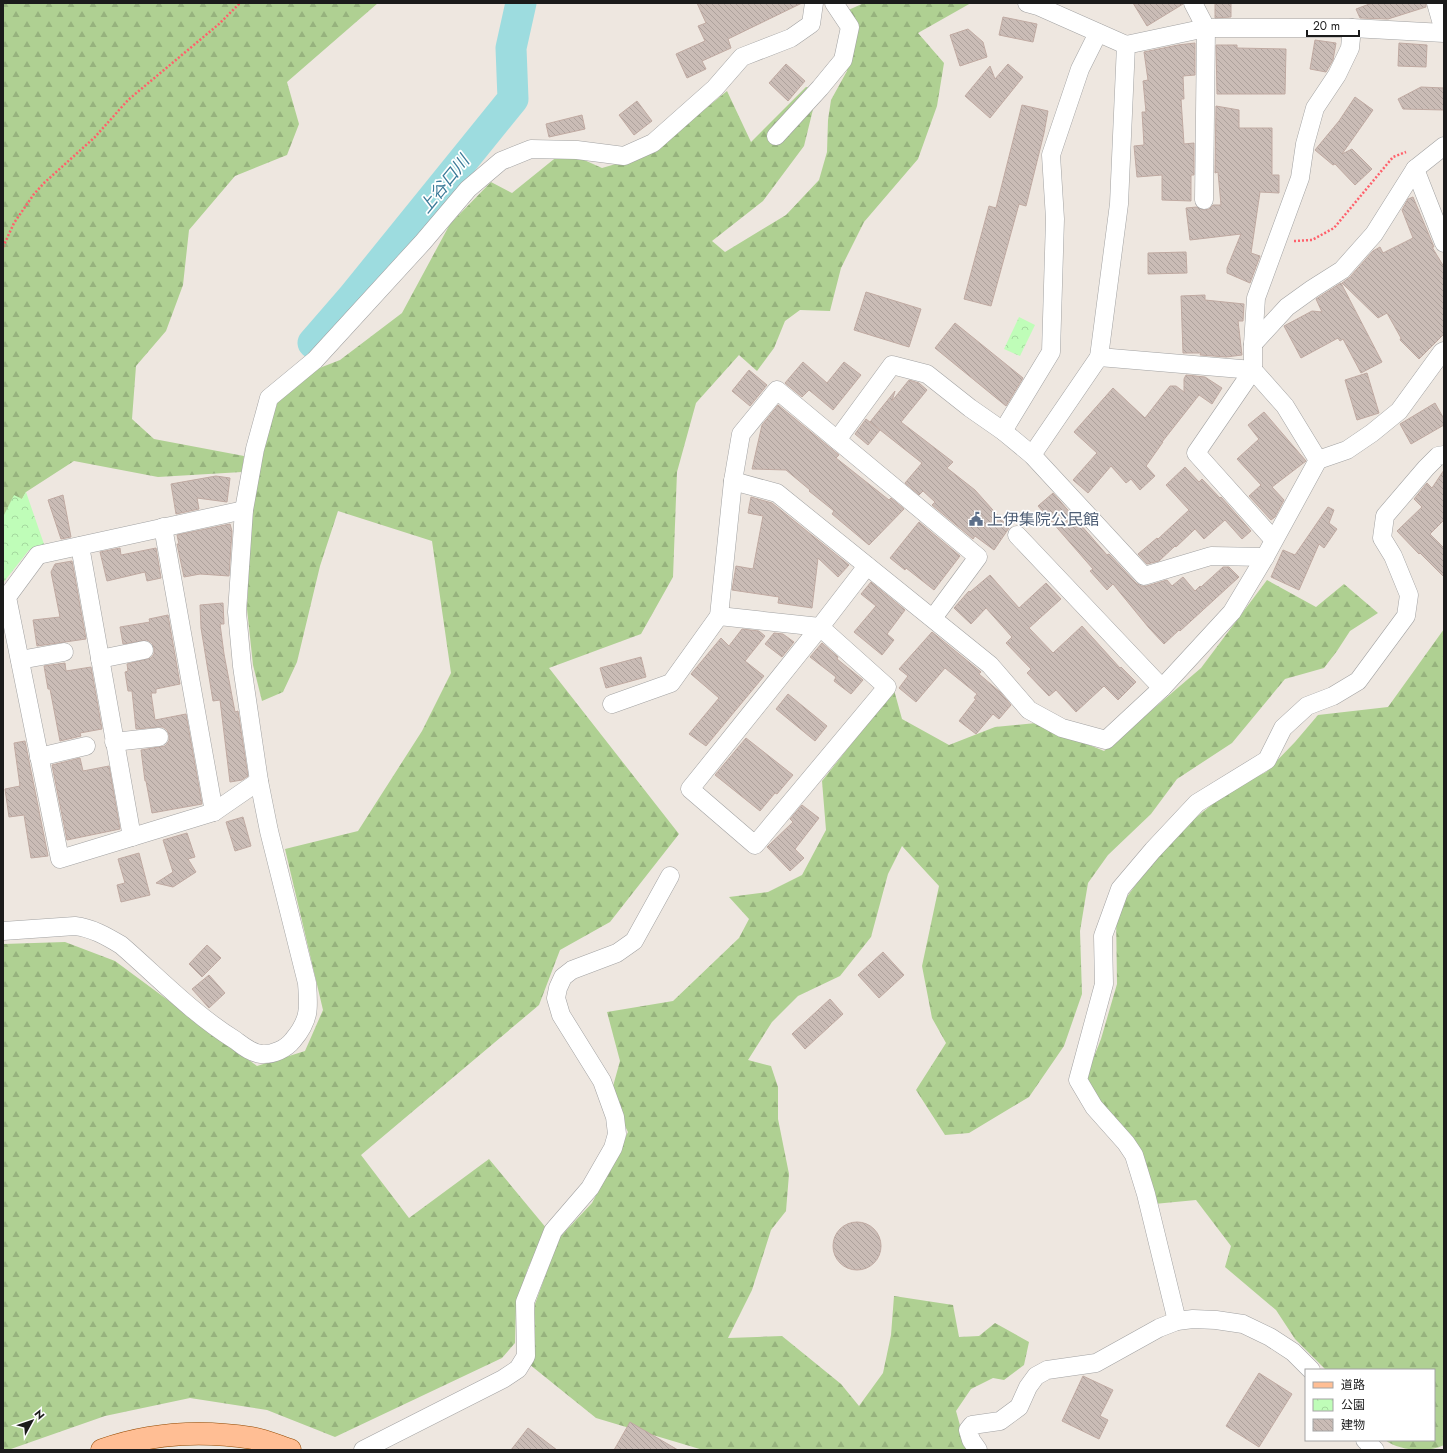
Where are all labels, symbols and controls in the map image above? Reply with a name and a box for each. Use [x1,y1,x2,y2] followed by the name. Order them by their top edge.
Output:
[1307,12,1359,38] scale bar
[1313,17,1340,35] text: 20 m
[413,148,476,218] water label: 上谷口川
[987,508,1099,531] place label: 上伊集院公民館
[968,511,984,527] public building icon: 上伊集院公民館
[1305,1369,1435,1441] legend
[1341,1376,1365,1394] text: 道路
[1341,1396,1365,1414] text: 公園
[12,1401,52,1441] north arrow
[31,1406,49,1423] text: N
[1341,1416,1365,1434] text: 建物

